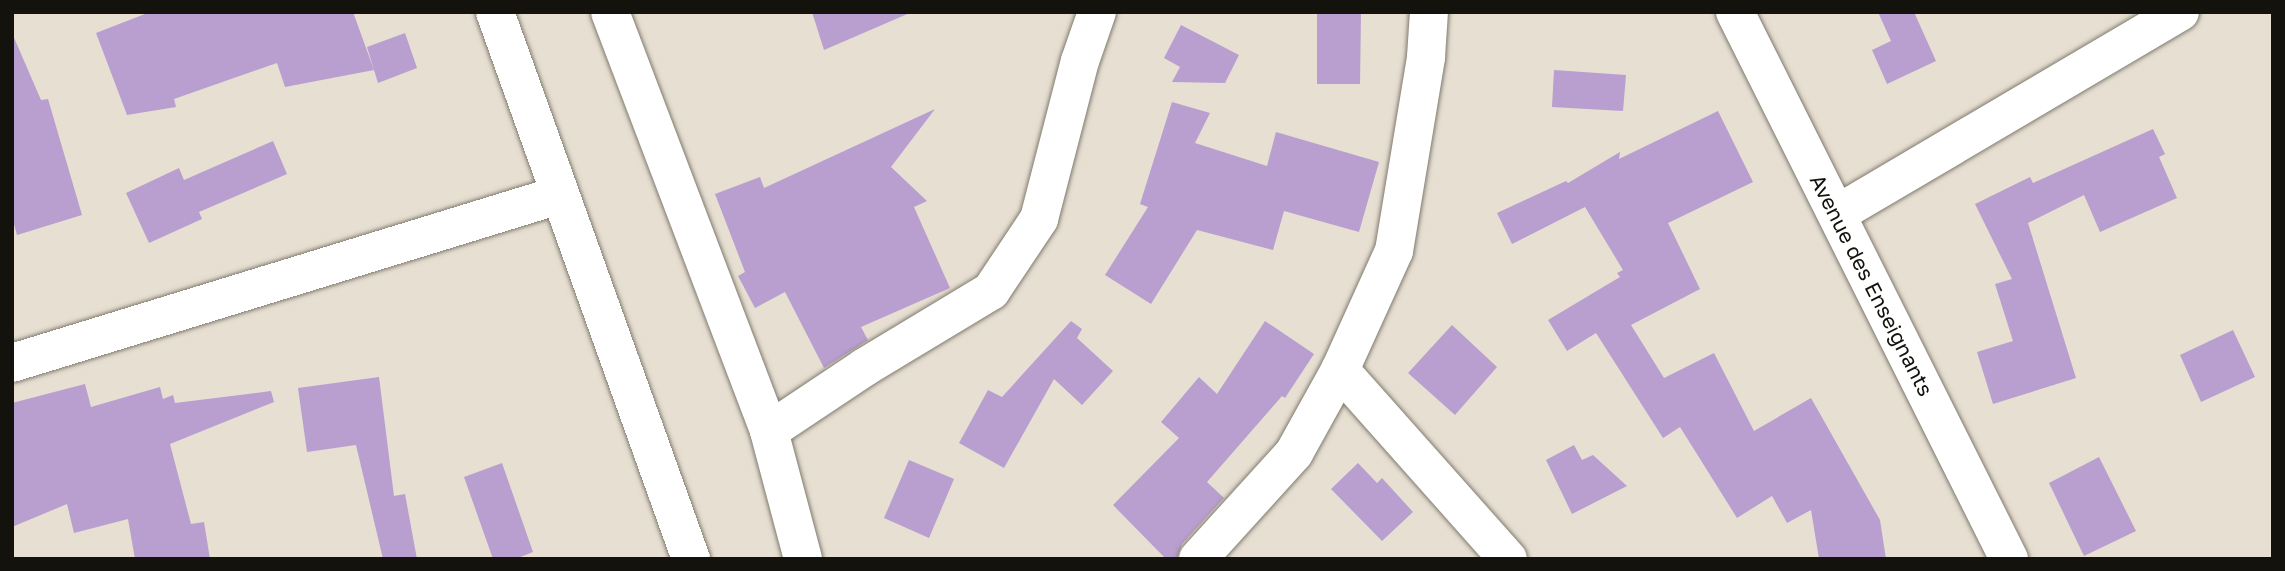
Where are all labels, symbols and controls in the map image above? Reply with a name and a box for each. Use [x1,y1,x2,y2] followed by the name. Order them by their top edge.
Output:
[1805,170,1939,400] street label: Avenue des Enseignants

